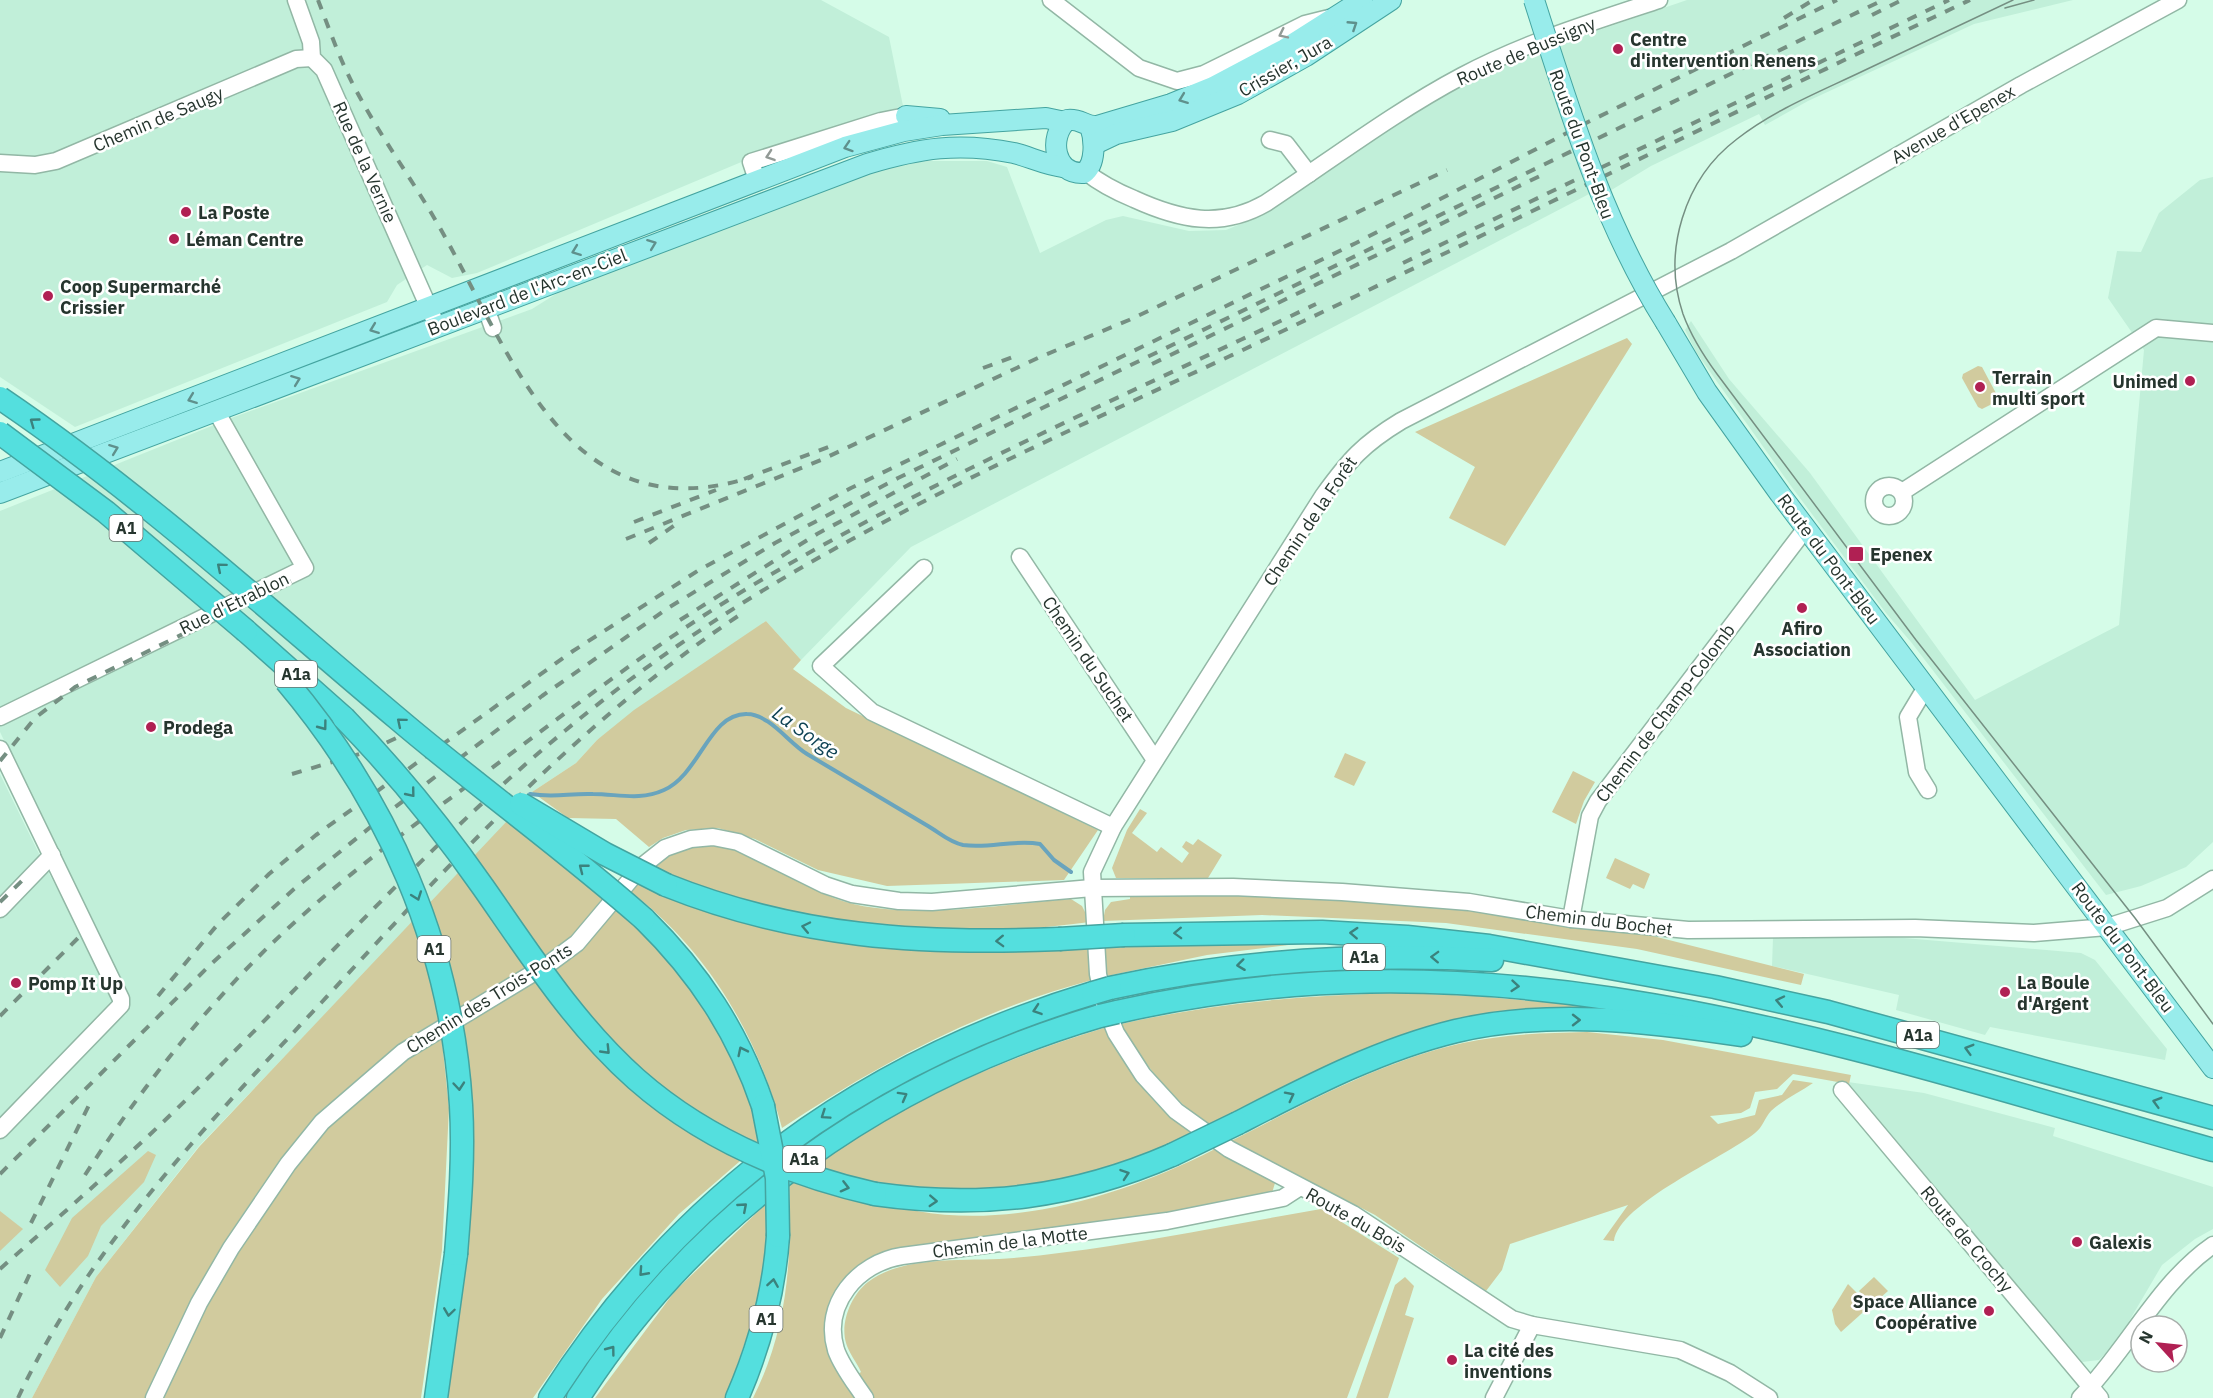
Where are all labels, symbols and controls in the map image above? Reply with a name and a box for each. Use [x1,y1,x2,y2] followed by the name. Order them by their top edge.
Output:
[1453,11,1599,91] street label: Route de Bussigny
[1347,21,1358,32] one-way arrow
[1279,27,1290,38] one-way arrow
[1630,28,1816,72] place label: Centre d'intervention Renens
[1234,30,1336,102] street label: Crissier, Jura
[1611,42,1625,56] marker: Centre d'intervention Renens
[1544,66,1620,222] street label: Route du Pont-Bleu
[1887,79,2019,169] street label: Avenue d'Epenex
[89,81,227,157] street label: Chemin de Saugy
[1178,92,1189,105] one-way arrow
[328,98,402,226] street label: Rue de la Vernie
[843,139,854,152] one-way arrow
[765,148,776,161] one-way arrow
[198,201,270,224] place label: La Poste
[179,205,193,219] marker: La Poste
[186,228,304,251] place label: Léman Centre
[167,232,181,246] marker: Léman Centre
[646,239,657,252] one-way arrow
[424,243,630,341] street label: Boulevard de l'Arc-en-Ciel
[571,243,581,256] one-way arrow
[60,275,221,319] place label: Coop Supermarché Crissier
[41,289,55,303] marker: Coop Supermarché Crissier
[369,322,380,334] one-way arrow
[1992,366,2085,410] place label: Terrain multi sport
[2112,370,2178,393] place label: Unimed
[2183,374,2197,388] marker: Unimed
[290,375,301,387] one-way arrow
[1973,380,1987,394] marker: Terrain multi sport
[187,391,198,404] one-way arrow
[30,418,41,429] one-way arrow
[108,444,118,457] one-way arrow
[1258,452,1362,590] street label: Chemin de la Forêt
[1772,489,1886,629] street label: Route du Pont-Bleu
[110,515,142,541] road number: A1
[1870,543,1933,566] place label: Epenex
[1847,545,1865,563] marker: Epenex
[217,563,228,574] one-way arrow
[175,567,293,639] street label: Rue d'Etrablon
[1037,592,1139,726] street label: Chemin du Suchet
[1795,601,1809,615] marker: Afiro Association
[1753,617,1851,661] place label: Afiro Association
[1590,619,1740,807] street label: Chemin de Champ-Colomb
[275,661,317,687] road number: A1a
[767,699,845,765] water label: La Sorge
[163,716,233,739] place label: Prodega
[397,718,408,729] one-way arrow
[144,720,158,734] marker: Prodega
[315,720,326,731] one-way arrow
[404,786,415,797] one-way arrow
[578,865,589,876] one-way arrow
[2066,877,2180,1017] street label: Route du Pont-Bleu
[409,891,422,901] one-way arrow
[1524,900,1674,940] street label: Chemin du Bochet
[802,921,812,934] one-way arrow
[1173,926,1182,939] one-way arrow
[1349,927,1358,940] one-way arrow
[996,935,1005,947] one-way arrow
[418,936,450,962] road number: A1
[402,937,576,1059] street label: Chemin des Trois-Ponts
[1343,944,1385,970] road number: A1a
[1431,951,1440,964] one-way arrow
[1236,958,1245,971] one-way arrow
[2017,971,2090,1015] place label: La Boule d'Argent
[28,972,123,995] place label: Pomp It Up
[9,976,23,990] marker: Pomp It Up
[1510,979,1519,992] one-way arrow
[1998,985,2012,999] marker: La Boule d'Argent
[1775,996,1785,1009] one-way arrow
[1032,1003,1043,1016] one-way arrow
[1571,1014,1580,1026] one-way arrow
[1897,1022,1939,1048] road number: A1a
[599,1043,610,1053] one-way arrow
[1964,1044,1975,1056] one-way arrow
[737,1046,749,1057] one-way arrow
[452,1082,465,1091] one-way arrow
[897,1092,907,1103] one-way arrow
[1283,1092,1294,1104] one-way arrow
[2152,1097,2163,1109] one-way arrow
[821,1108,832,1119] one-way arrow
[783,1146,825,1172] road number: A1a
[1119,1169,1130,1181] one-way arrow
[840,1179,850,1192] one-way arrow
[1916,1181,2018,1297] street label: Route de Crochy
[1302,1182,1410,1258] street label: Route du Bois
[928,1194,938,1207] one-way arrow
[737,1203,747,1214] one-way arrow
[931,1221,1089,1263] street label: Chemin de la Motte
[2089,1231,2152,1254] place label: Galexis
[2070,1235,2084,1249] marker: Galexis
[639,1266,650,1276] one-way arrow
[767,1278,779,1287] one-way arrow
[1852,1290,1977,1334] place label: Space Alliance Coopérative
[1982,1304,1996,1318] marker: Space Alliance Coopérative
[750,1306,783,1332] road number: A1
[443,1308,455,1317] one-way arrow
[2129,1314,2189,1374] north arrow
[2134,1327,2157,1347] text: N
[1464,1339,1554,1383] place label: La cité des inventions
[604,1345,615,1356] one-way arrow
[1445,1353,1459,1367] marker: La cité des inventions

